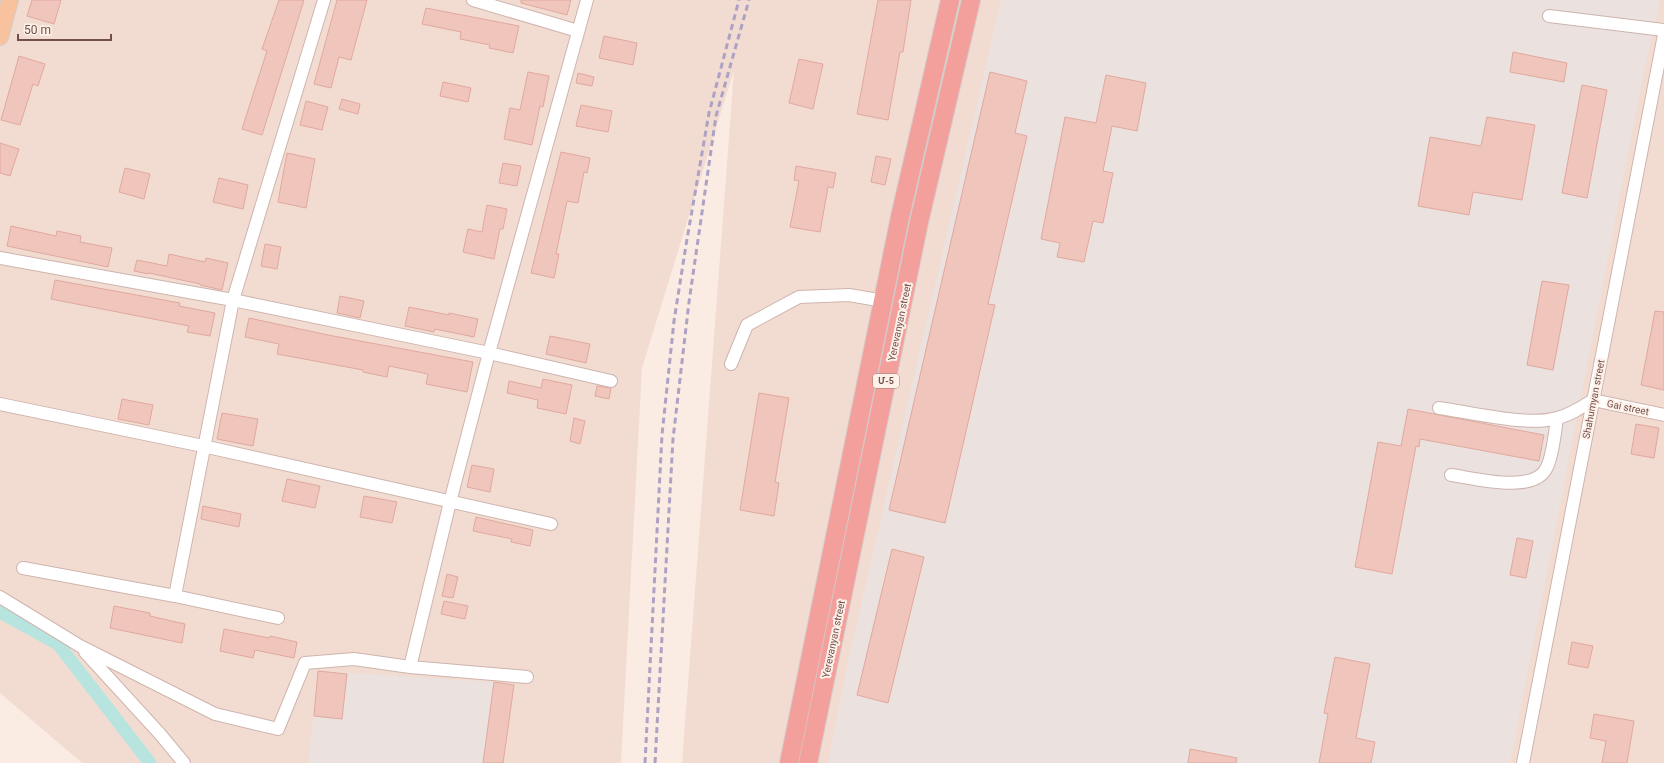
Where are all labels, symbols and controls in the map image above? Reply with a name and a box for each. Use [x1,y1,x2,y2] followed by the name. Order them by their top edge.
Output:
[18,16,111,42] scale bar
[24,23,51,37] text: 50 m
[886,282,913,362] street label: Yerevanyan street
[1580,359,1607,440] street label: Shahumyan street
[873,374,899,388] road number: Մ-5
[1606,398,1650,417] street label: Gai street
[820,599,847,679] street label: Yerevanyan street

